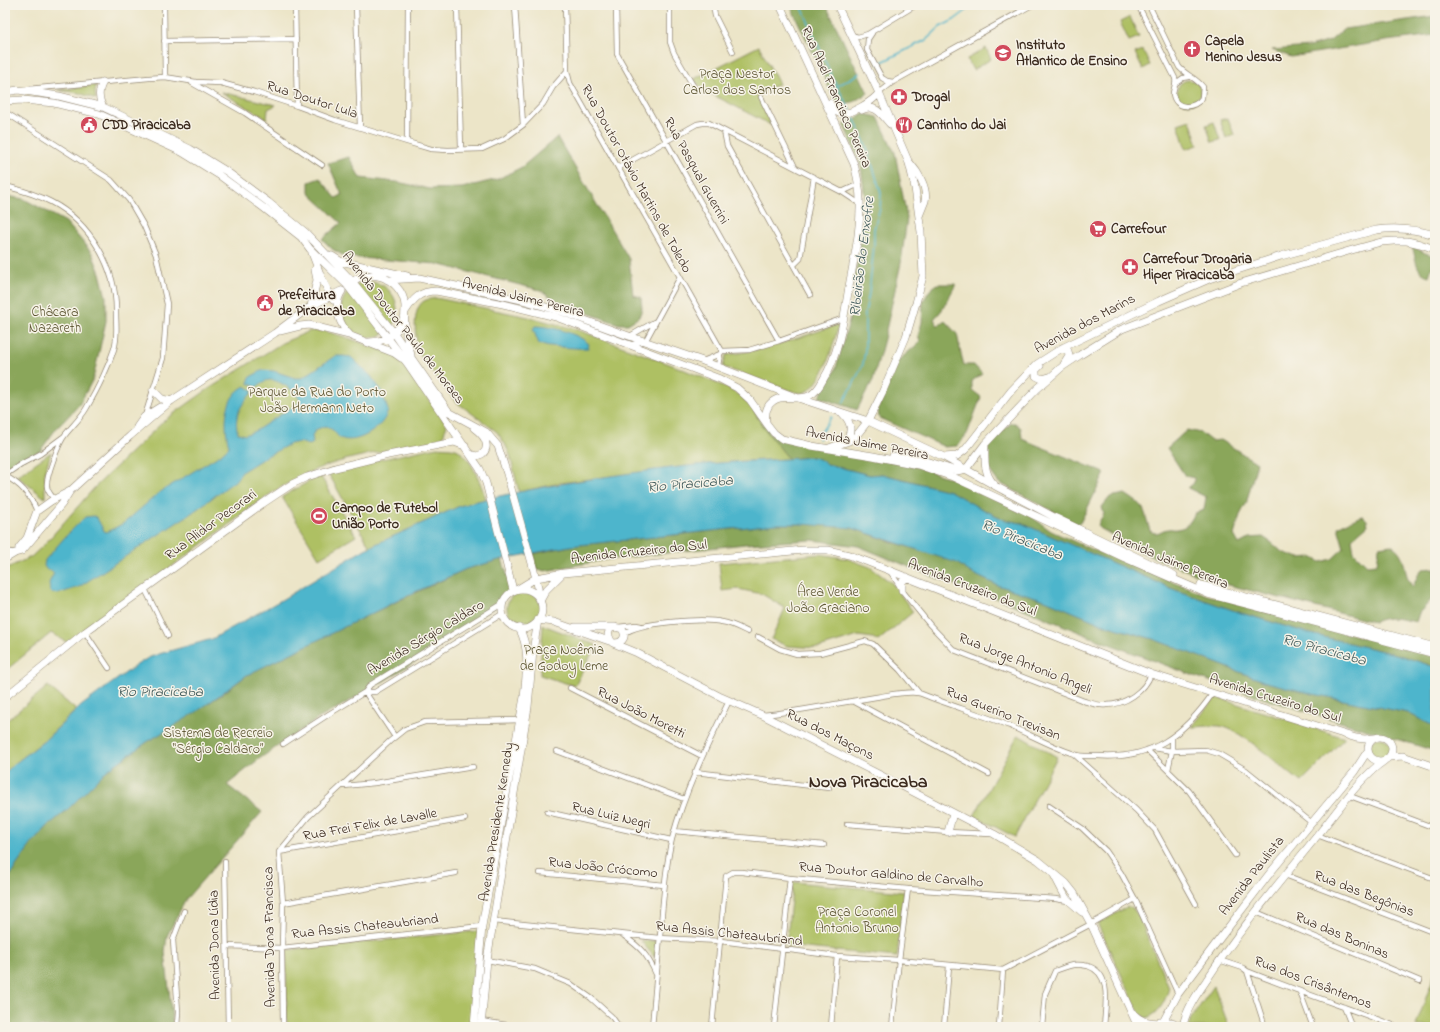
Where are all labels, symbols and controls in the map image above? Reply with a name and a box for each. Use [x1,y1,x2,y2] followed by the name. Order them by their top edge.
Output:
[795,23,877,171] street label: Rua Abel Francisco Pereira
[1205,31,1282,68] place label: Capela Menino Jesus
[1016,35,1127,72] place label: Instituto Atlantico de Ensino
[1182,39,1202,59] church icon: Capela Menino Jesus
[993,43,1013,63] school or university icon: Instituto Atlantico de Ensino
[683,64,791,101] park label: Praça Nestor Carlos dos Santos
[263,75,361,125] street label: Rua Doutor Lula
[575,81,697,277] street label: Rua Doutor Otávio Martins de Toledo
[889,87,909,107] pharmacy icon: Drogal
[911,87,951,110] place label: Drogal
[658,114,734,228] street label: Rua Pasqual Guerrini
[79,115,99,135] public building icon: CDD Piracicaba
[102,115,191,136] place label: CDD Piracicaba
[894,115,914,135] restaurant icon: Cantinho do Jai
[917,115,1007,136] place label: Cantinho do Jai
[844,195,880,318] water label: Ribeirão do Enxofre
[1088,219,1108,239] supermarket icon: Carrefour
[1111,219,1167,240] place label: Carrefour
[337,247,469,409] street label: Avenida Doutor Paulo de Moraes
[1143,249,1253,286] place label: Carrefour Drogaria Hiper Piracicaba
[1120,257,1140,277] pharmacy icon: Carrefour Drogaria Hiper Piracicaba
[460,273,586,323] street label: Avenida Jaime Pereira
[278,285,355,322] place label: Prefeitura de Piracicaba
[1031,288,1139,360] street label: Avenida dos Marins
[255,293,275,313] public building icon: Prefeitura de Piracicaba
[29,302,81,339] park label: Chácara Nazareth
[248,382,386,419] park label: Parque da Rua do Porto João Hermann Neto
[804,422,930,466] street label: Avenida Jaime Pereira
[646,469,735,499] water label: Rio Piracicaba
[161,484,261,566] street label: Rua Alidor Pecorari
[332,498,438,535] place label: Campo de Futebol União Porto
[309,506,329,526] sports icon: Campo de Futebol União Porto
[978,514,1067,567] water label: Rio Piracicaba
[1108,527,1232,595] street label: Avenida Jaime Pereira
[570,534,708,570] street label: Avenida Cruzeiro do Sul
[904,554,1040,622] street label: Avenida Cruzeiro do Sul
[786,581,870,619] park label: Área Verde João Graciano
[364,595,489,682] street label: Avenida Sérgio Caldaro
[955,628,1095,701] street label: Rua Jorge Antonio Angeli
[1280,628,1369,672] water label: Rio Piracicaba
[520,640,609,678] park label: Praça Noêmia de Godoy Leme
[1207,669,1343,729] street label: Avenida Cruzeiro do Sul
[117,681,204,703] water label: Rio Piracicaba
[942,681,1064,747] street label: Rua Guerino Trevisan
[593,682,689,744] street label: Rua João Moretti
[782,704,878,766] street label: Rua dos Maçons
[163,723,273,761] park label: Sistema de Recreio “Sérgio Caldaro”
[474,741,521,903] street label: Avenida Presidente Kennedy
[809,770,928,796] district label: Nova Piracicaba
[569,797,653,836] street label: Rua Luiz Negri
[301,803,439,847] street label: Rua Frei Felix de Lavalle
[1214,832,1290,920] street label: Avenida Paulista
[547,852,659,884] street label: Rua João Crócomo
[798,856,984,894] street label: Rua Doutor Galdino de Carvalho
[1310,865,1417,924] street label: Rua das Begônias
[258,866,282,1008] street label: Avenida Dona Francisca
[204,890,226,1000] street label: Avenida Dona Lídia
[815,902,899,939] park label: Praça Coronel Antonio Bruno
[1292,907,1392,965] street label: Rua das Boninas
[290,909,440,945] street label: Rua Assis Chateaubriand
[654,916,804,952] street label: Rua Assis Chateaubriand
[1251,951,1375,1015] street label: Rua dos Crisântemos

